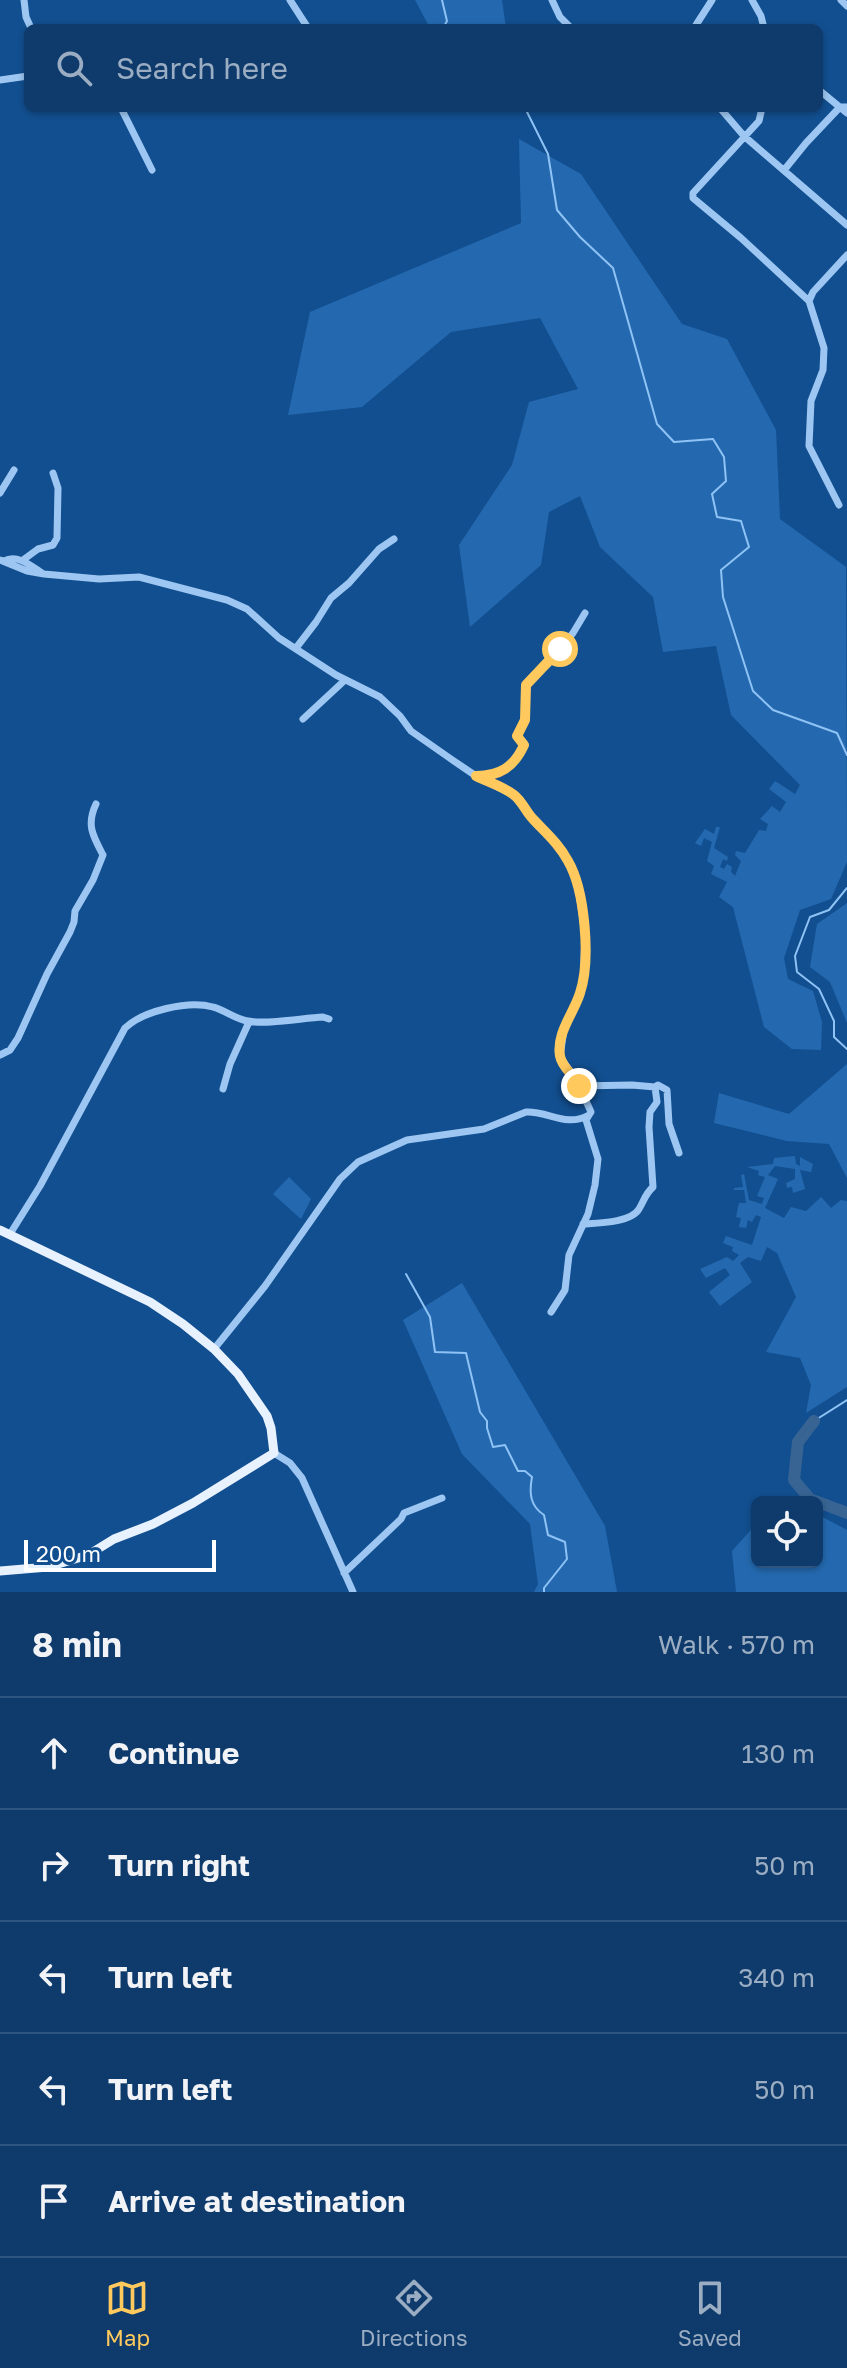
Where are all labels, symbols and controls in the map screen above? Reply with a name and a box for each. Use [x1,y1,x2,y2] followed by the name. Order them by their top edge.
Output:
[24,24,823,112] search box
[52,46,96,90] icon: search
[116,50,288,86] text: Search here
[542,631,578,667] route start
[561,1068,597,1104] route end
[751,1496,823,1568] map controls
[751,1496,823,1568] button: locate
[24,1536,216,1572] scale bar
[36,1540,101,1567] text: 200 m
[32,1624,122,1664] text: 8 min
[658,1629,815,1660] text: Walk · 570 m
[32,1731,76,1775] icon: ahead
[108,1735,239,1771] text: Continue
[742,1738,815,1769] text: 130 m
[32,1843,76,1887] icon: right
[108,1847,250,1883] text: Turn right
[754,1850,815,1881] text: 50 m
[32,1955,76,1999] icon: left
[108,1959,233,1995] text: Turn left
[738,1962,815,1993] text: 340 m
[32,2067,76,2111] icon: left
[108,2071,233,2107] text: Turn left
[754,2074,815,2105] text: 50 m
[32,2179,76,2223] icon: arrive
[108,2183,405,2219] text: Arrive at destination
[105,2276,150,2351] tab: Map
[360,2276,468,2351] tab: Directions
[678,2276,742,2351] tab: Saved

